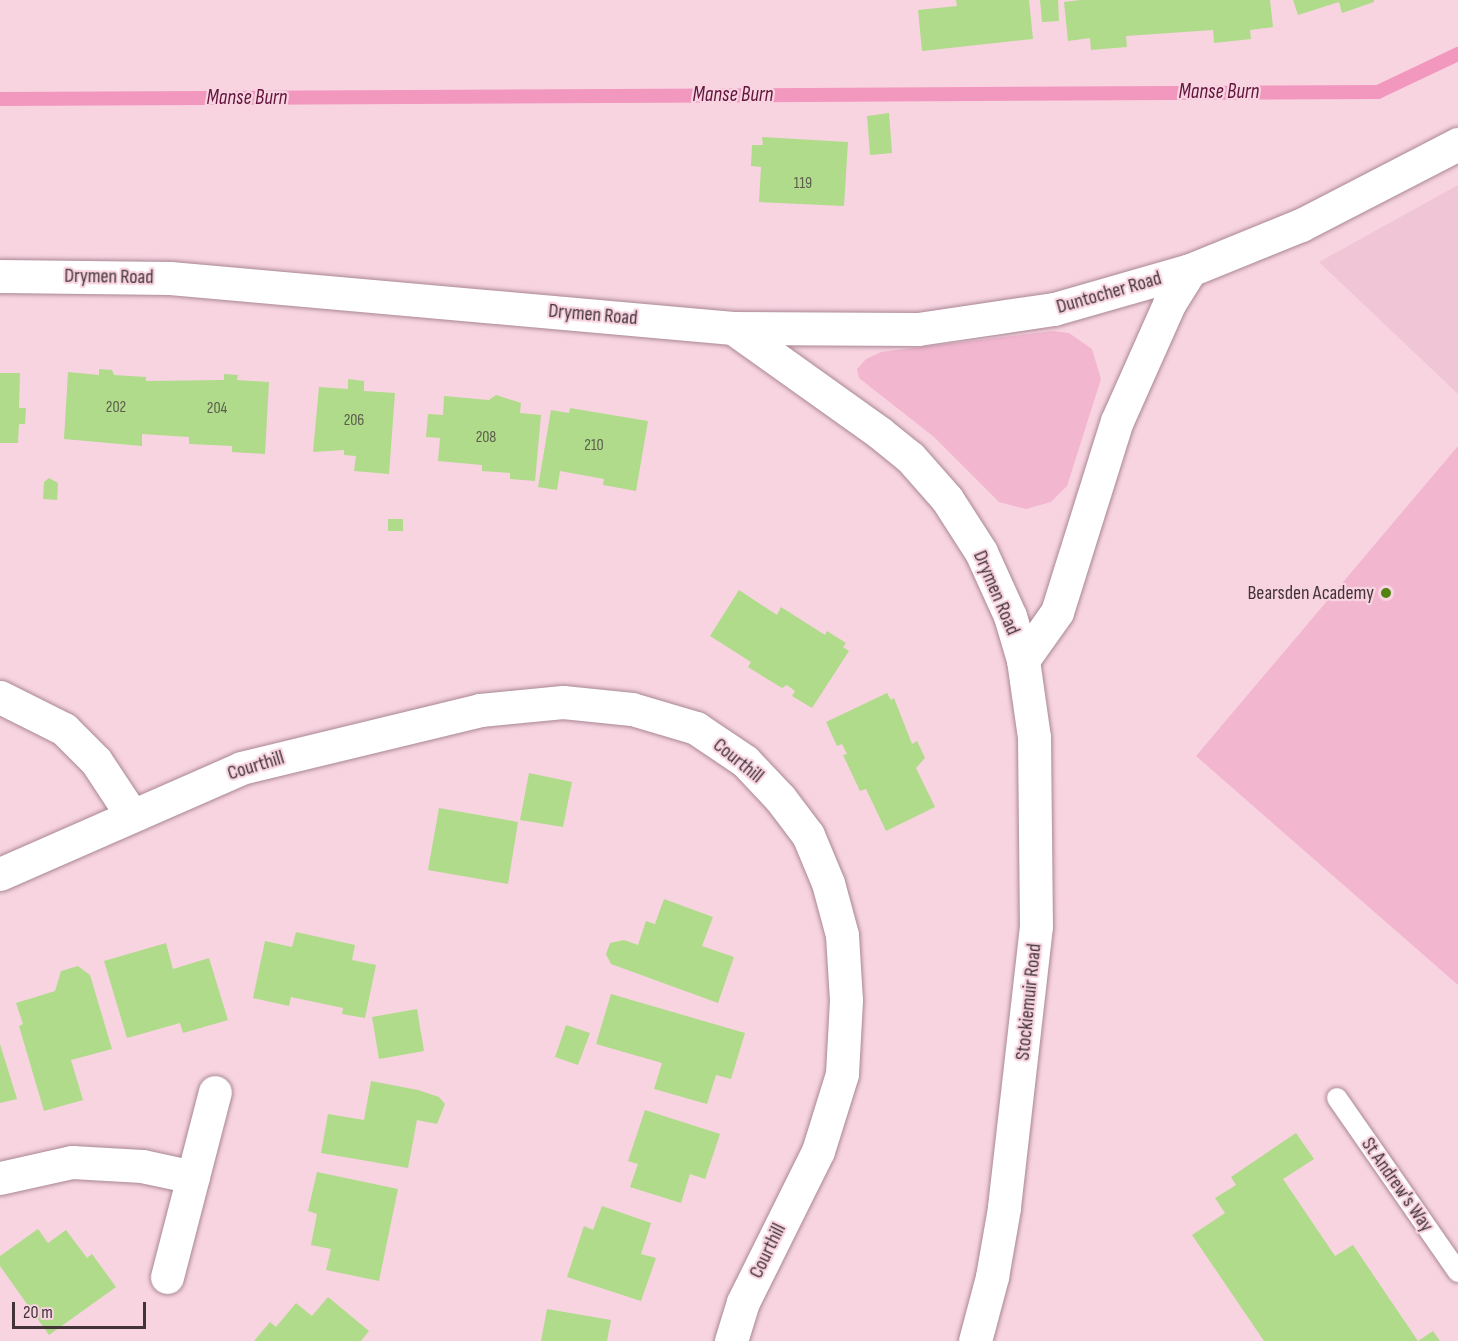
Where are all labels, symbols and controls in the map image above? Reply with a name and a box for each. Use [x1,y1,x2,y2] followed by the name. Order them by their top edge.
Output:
[1179,79,1259,105] water label: Manse Burn
[693,82,773,108] water label: Manse Burn
[207,85,287,111] water label: Manse Burn
[794,174,812,194] house number: 119
[64,264,154,290] street label: Drymen Road
[1054,267,1164,319] street label: Duntocher Road
[547,299,639,331] street label: Drymen Road
[106,398,126,418] house number: 202
[207,399,227,419] house number: 204
[344,411,364,431] house number: 206
[476,428,496,448] house number: 208
[584,436,604,456] house number: 210
[967,547,1025,639] street label: Drymen Road
[1247,581,1374,605] place label: Bearsden Academy
[1379,586,1393,600] marker: Bearsden Academy
[708,733,768,789] street label: Courthill
[225,746,287,786] street label: Courthill
[1011,942,1047,1062] street label: Stockiemuir Road
[1356,1133,1438,1237] street label: St Andrew's Way
[745,1220,791,1282] street label: Courthill
[15,1290,148,1328] scale bar
[23,1302,53,1323] text: 20 m

